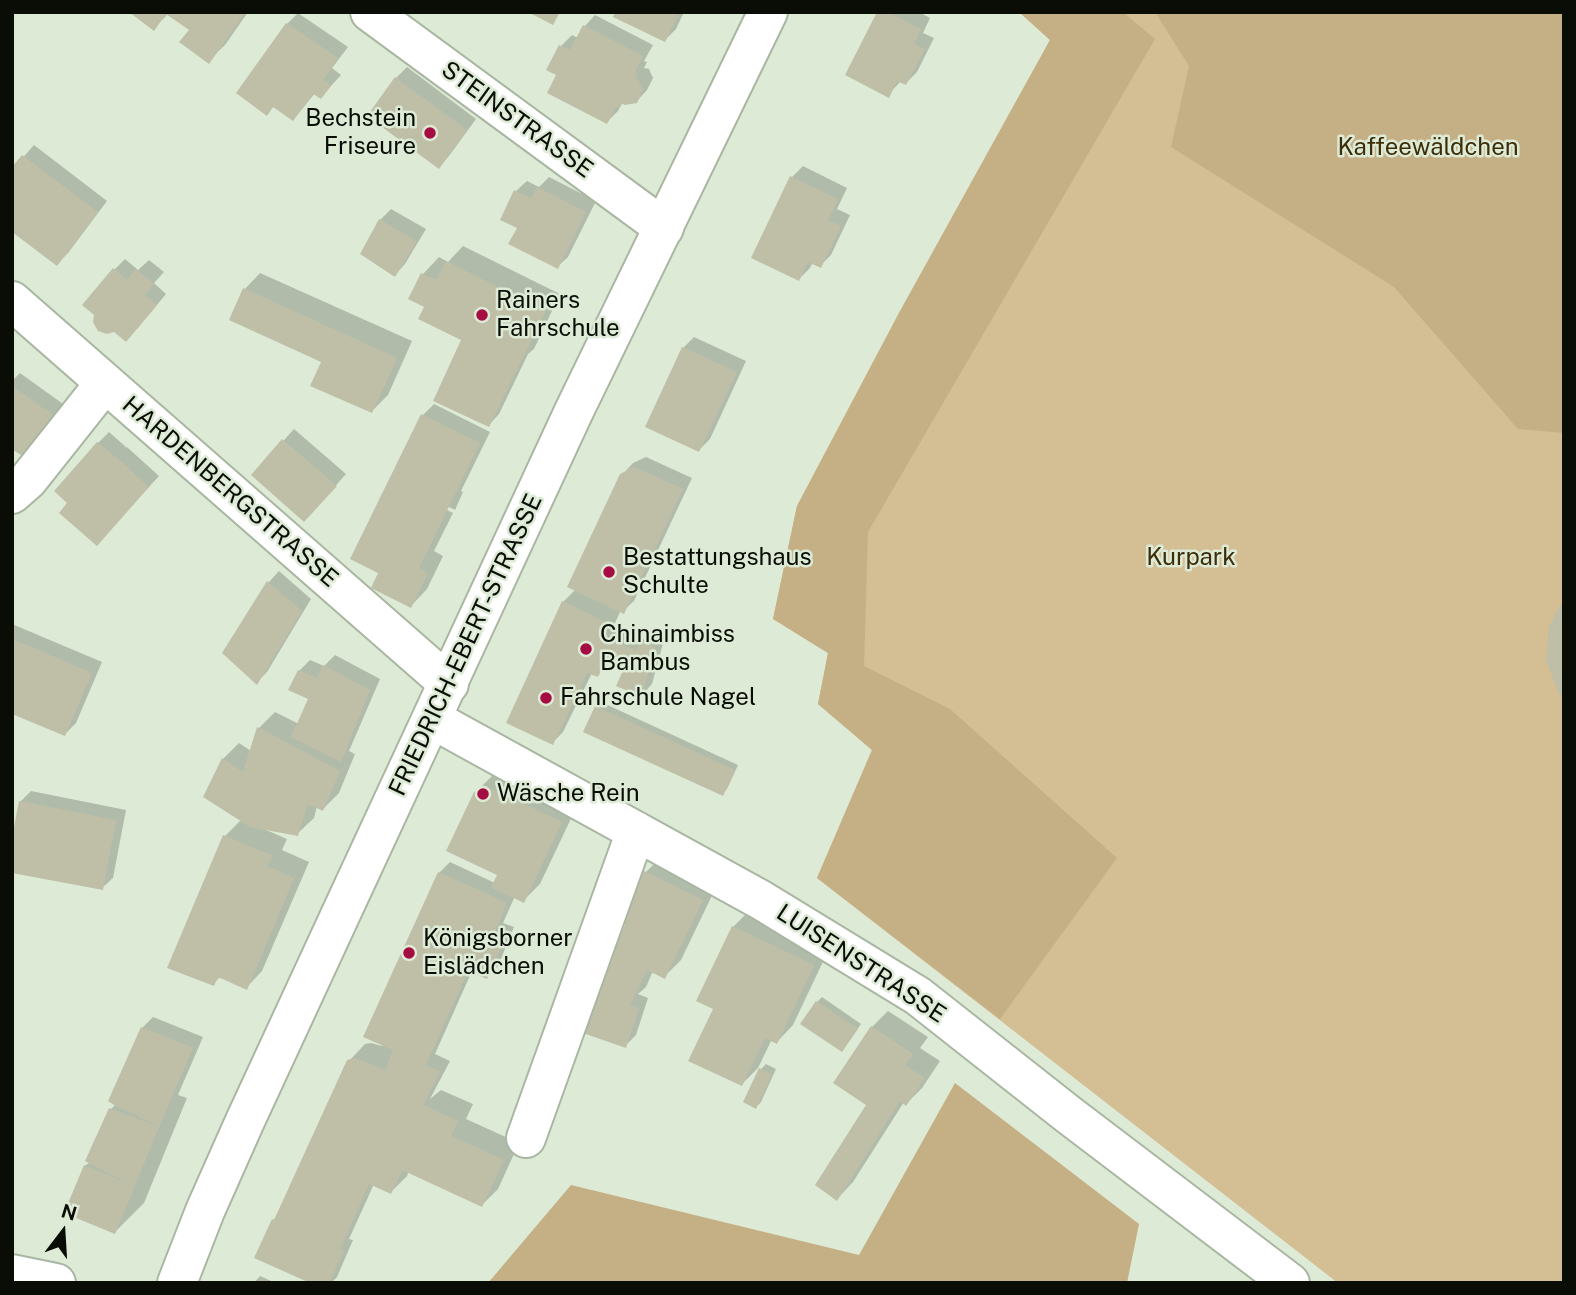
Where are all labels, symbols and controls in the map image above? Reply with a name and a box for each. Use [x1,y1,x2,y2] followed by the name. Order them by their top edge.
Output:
[436,55,598,185] street label: STEINSTRASSE
[305,105,416,161] place label: Bechstein Friseure
[422,125,438,141] marker: Bechstein Friseure
[1337,134,1519,162] park label: Kaffeewäldchen
[496,287,620,343] place label: Rainers Fahrschule
[474,307,490,323] marker: Rainers Fahrschule
[116,390,344,594] street label: HARDENBERGSTRASSE
[383,489,549,801] street label: FRIEDRICH-EBERT-STRASSE
[623,544,812,600] place label: Bestattungshaus Schulte
[1146,544,1236,572] park label: Kurpark
[601,564,617,580] marker: Bestattungshaus Schulte
[600,621,735,677] place label: Chinaimbiss Bambus
[578,641,594,657] marker: Chinaimbiss Bambus
[560,684,756,712] place label: Fahrschule Nagel
[538,690,554,706] marker: Fahrschule Nagel
[497,780,640,808] place label: Wäsche Rein
[475,786,491,802] marker: Wäsche Rein
[771,899,951,1029] street label: LUISENSTRASSE
[423,925,573,981] place label: Königsborner Eislädchen
[401,945,417,961] marker: Königsborner Eislädchen
[28,1197,98,1267] north arrow
[59,1199,79,1225] text: N

